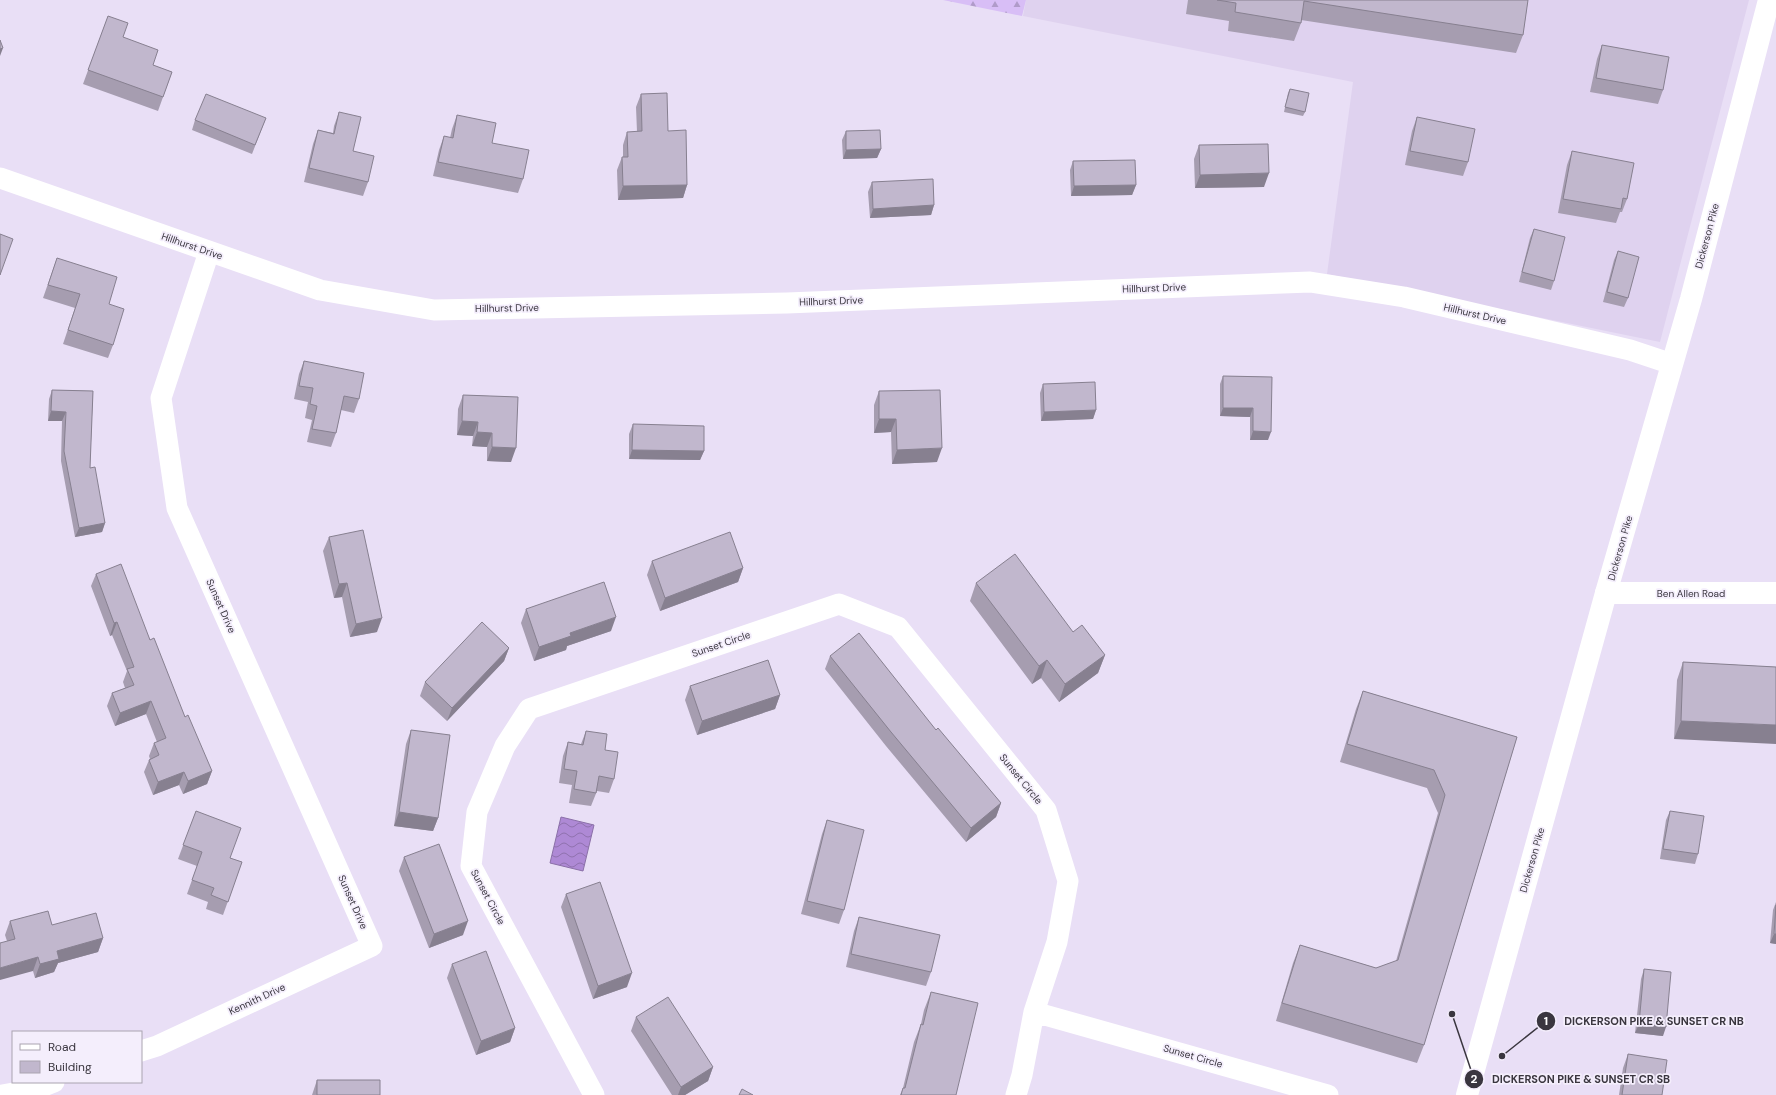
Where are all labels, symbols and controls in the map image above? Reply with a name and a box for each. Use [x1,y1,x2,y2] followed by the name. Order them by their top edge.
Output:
[1692,202,1722,270] street label: Dickerson Pike
[160,229,225,263] street label: Hillhurst Drive
[1122,280,1186,296] street label: Hillhurst Drive
[799,293,863,309] street label: Hillhurst Drive
[1442,300,1508,328] street label: Hillhurst Drive
[475,301,539,315] street label: Hillhurst Drive
[1605,514,1636,582] street label: Dickerson Pike
[203,577,239,635] street label: Sunset Drive
[1657,587,1725,600] street label: Ben Allen Road
[690,628,752,660] street label: Sunset Circle
[997,751,1045,807] street label: Sunset Circle
[1517,826,1548,894] street label: Dickerson Pike
[468,867,508,927] street label: Sunset Circle
[335,873,371,931] street label: Sunset Drive
[227,980,288,1018] street label: Kennith Drive
[1536,1009,1751,1032] callout: DICKERSON PIKE & SUNSET CR NB
[1544,1013,1548,1029] text: 1
[1564,1014,1744,1028] text: DICKERSON PIKE & SUNSET CR NB
[12,1031,142,1083] legend
[48,1039,76,1055] text: Road
[1162,1041,1224,1071] street label: Sunset Circle
[48,1059,92,1075] text: Building
[1464,1067,1678,1090] callout: DICKERSON PIKE & SUNSET CR SB
[1471,1071,1478,1087] text: 2
[1492,1072,1670,1086] text: DICKERSON PIKE & SUNSET CR SB

